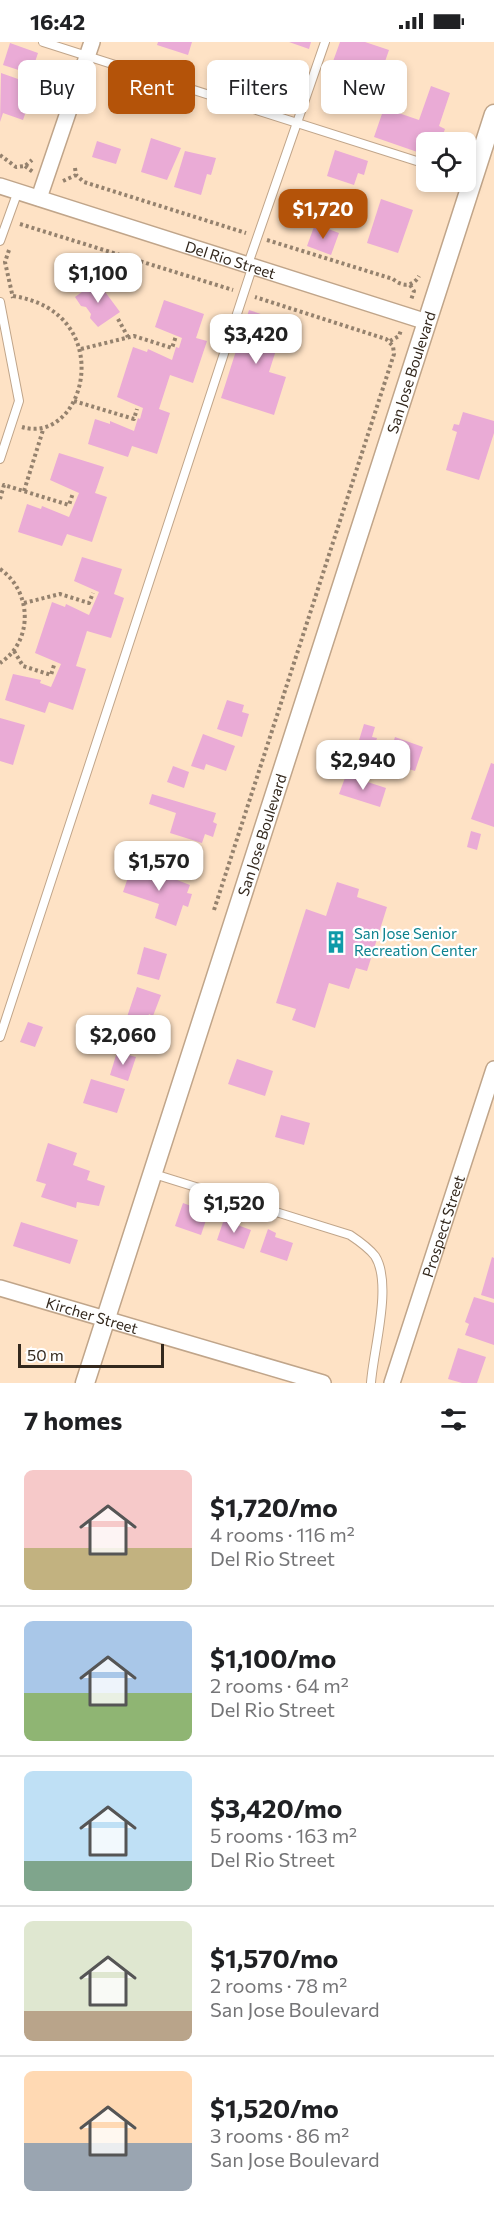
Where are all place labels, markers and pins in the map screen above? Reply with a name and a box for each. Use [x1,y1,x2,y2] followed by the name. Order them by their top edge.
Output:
[274,189,372,240] pin: $1,720
[49,253,147,304] pin: $1,100
[207,314,305,365] pin: $3,420
[314,740,412,791] pin: $2,940
[110,841,208,892] pin: $1,570
[354,924,478,959] place label: San Jose Senior Recreation Center
[323,929,349,955] building icon: San Jose Senior Recreation Center
[74,1015,172,1066] pin: $2,060
[185,1183,283,1234] pin: $1,520

